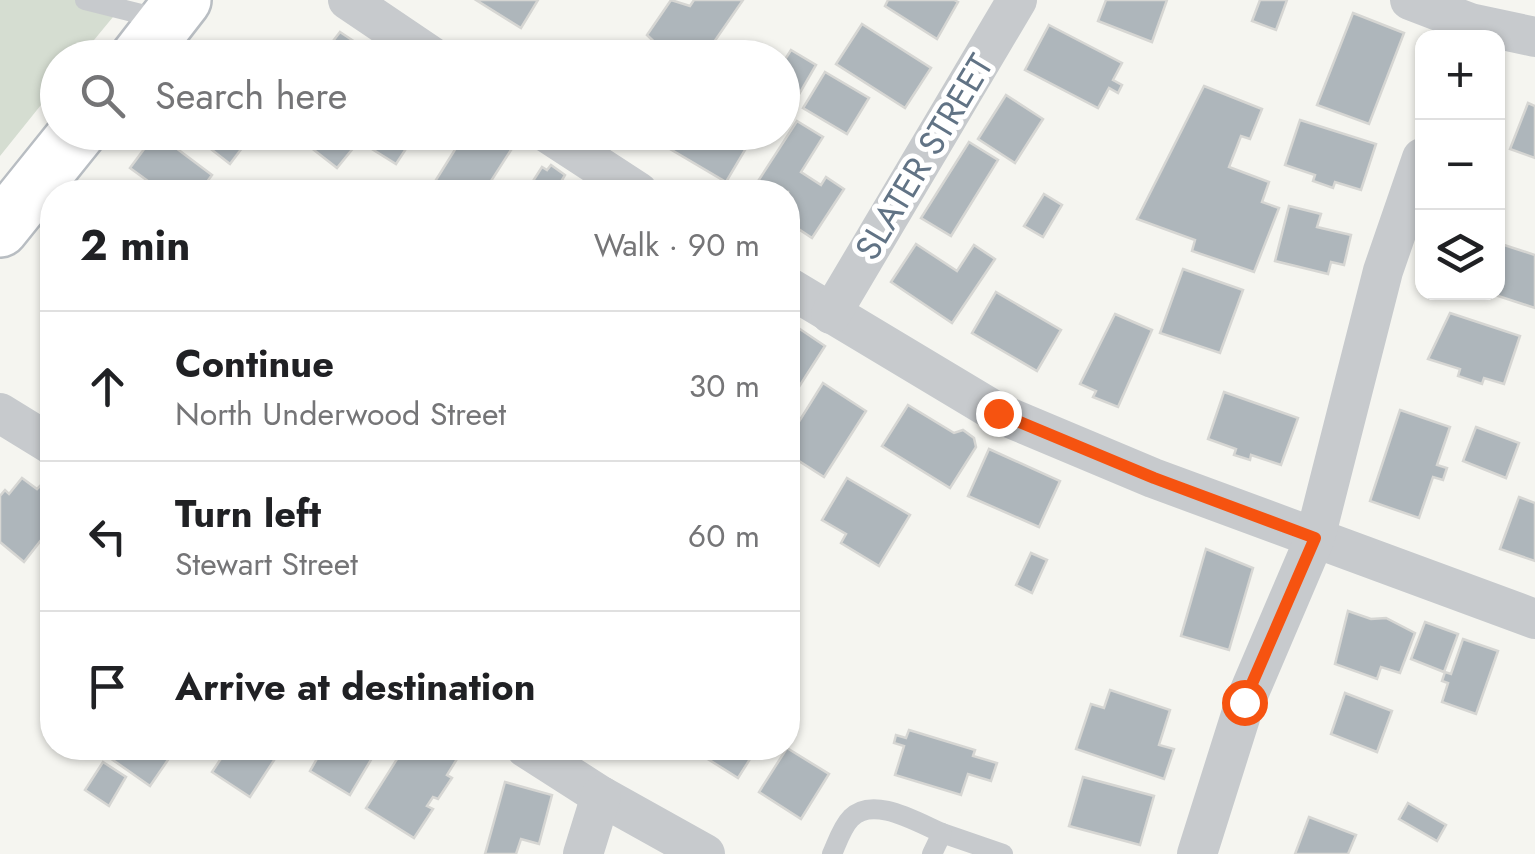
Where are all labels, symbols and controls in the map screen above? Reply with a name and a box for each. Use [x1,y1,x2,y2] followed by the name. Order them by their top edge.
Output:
[1415,30,1505,300] map controls
[1415,30,1505,120] button: +
[40,40,800,150] search box
[843,45,1005,269] street label: SLATER STREET
[75,68,130,123] icon: search
[155,68,347,123] text: Search here
[1415,120,1505,210] button: −
[1415,210,1505,300] button: layers
[80,215,190,276] text: 2 min
[594,222,760,268] text: Walk · 90 m
[175,336,334,391] text: Continue
[80,359,135,414] icon: ahead
[689,363,760,409] text: 30 m
[175,391,506,437] text: North Underwood Street
[976,391,1022,437] route end
[175,486,321,541] text: Turn left
[80,509,135,564] icon: left
[688,513,760,559] text: 60 m
[175,541,358,587] text: Stewart Street
[80,659,135,714] icon: arrive
[175,659,536,714] text: Arrive at destination
[1222,680,1268,726] route start

